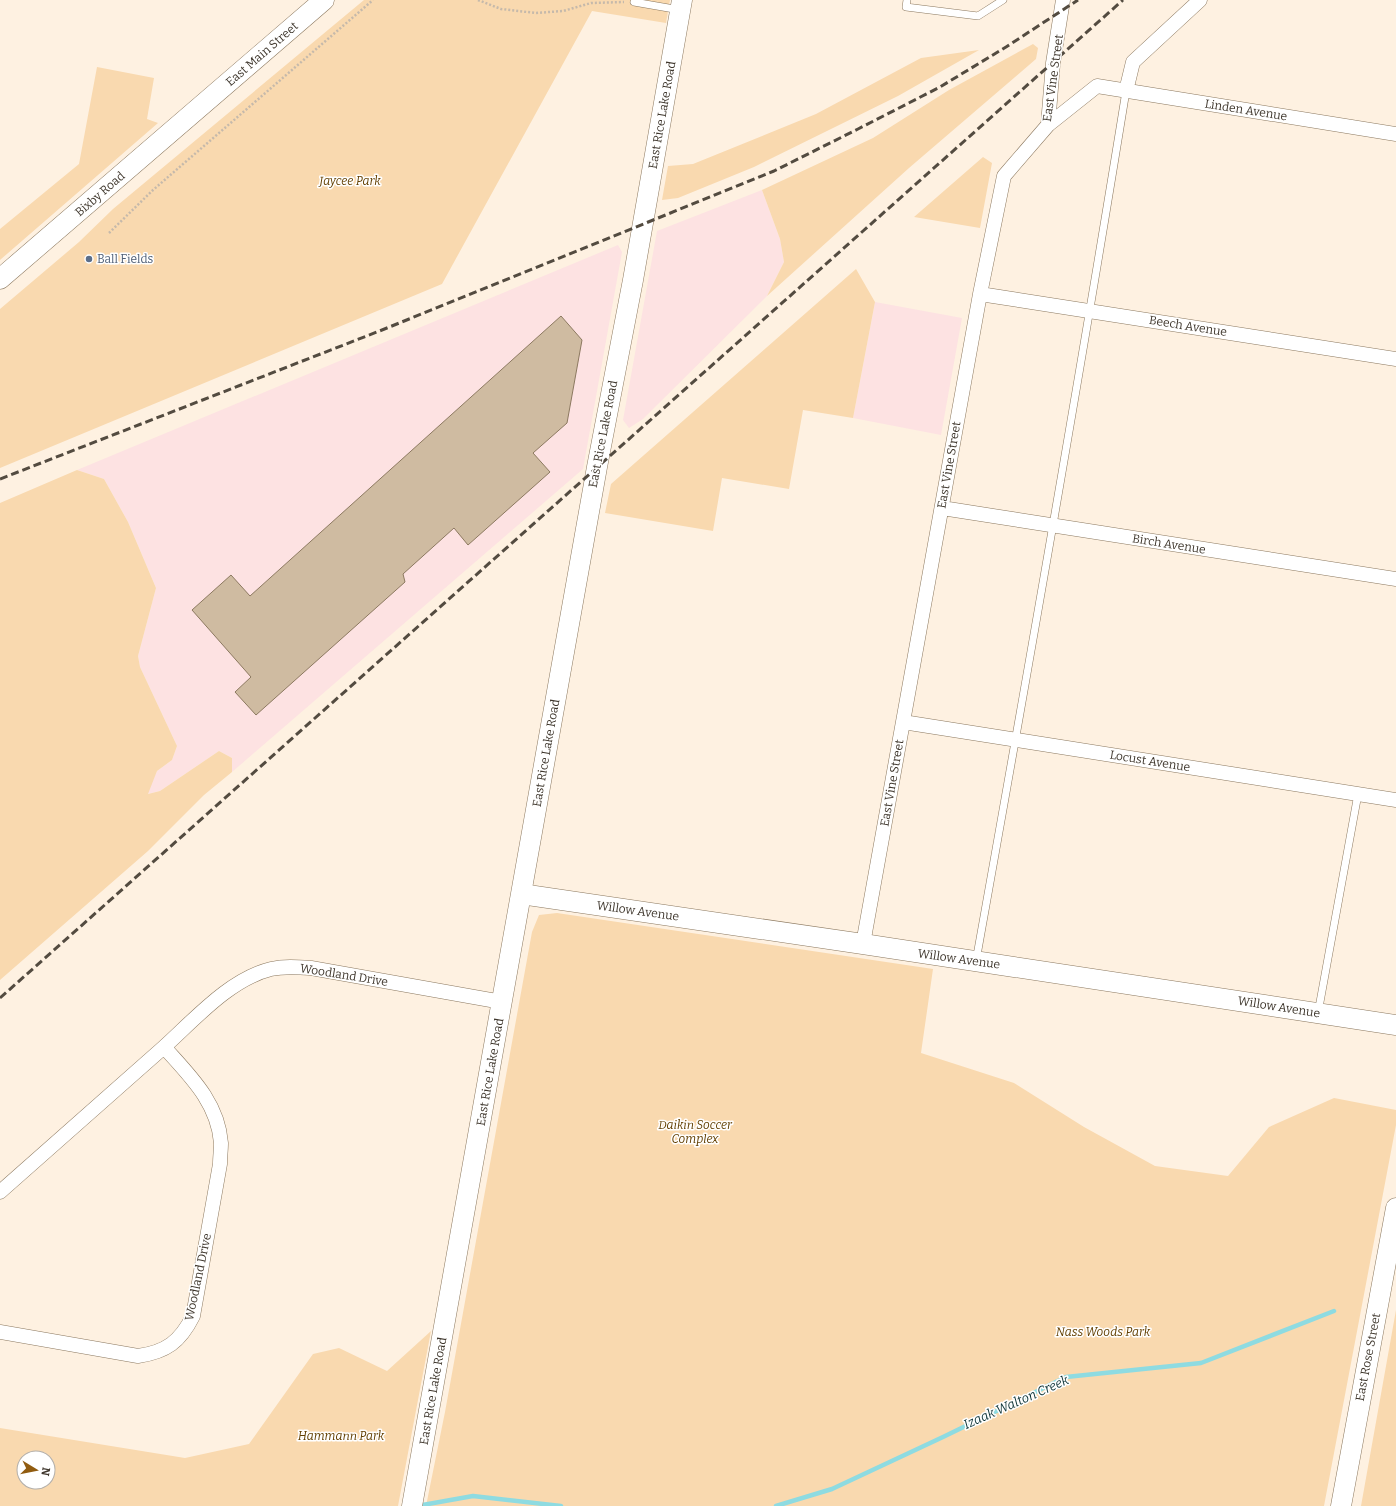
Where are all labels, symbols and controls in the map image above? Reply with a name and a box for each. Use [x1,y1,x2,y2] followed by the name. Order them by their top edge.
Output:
[223,19,301,89] street label: East Main Street
[1040,33,1066,123] street label: East Vine Street
[646,60,678,170] street label: East Rice Lake Road
[1204,97,1288,123] street label: Linden Avenue
[72,169,128,219] street label: Bixby Road
[318,174,381,188] park label: Jaycee Park
[97,252,154,266] place label: Ball Fields
[84,254,94,264] marker: Ball Fields
[1148,313,1228,339] street label: Beech Avenue
[586,379,620,489] street label: East Rice Lake Road
[934,420,964,510] street label: East Vine Street
[1131,531,1207,557] street label: Birch Avenue
[530,698,562,808] street label: East Rice Lake Road
[877,738,907,828] street label: East Vine Street
[1109,748,1191,774] street label: Locust Avenue
[596,898,680,924] street label: Willow Avenue
[917,946,1001,972] street label: Willow Avenue
[299,961,389,989] street label: Woodland Drive
[1237,994,1321,1020] street label: Willow Avenue
[474,1017,506,1127] street label: East Rice Lake Road
[658,1118,733,1146] park label: Daikin Soccer Complex
[182,1232,214,1322] street label: Woodland Drive
[1353,1311,1384,1402] street label: East Rose Street
[1056,1325,1151,1339] park label: Nass Woods Park
[417,1336,449,1446] street label: East Rice Lake Road
[961,1372,1072,1432] water label: Izaak Walton Creek
[298,1429,385,1443] park label: Hammann Park
[16,1450,56,1490] north arrow
[38,1466,52,1477] text: N

